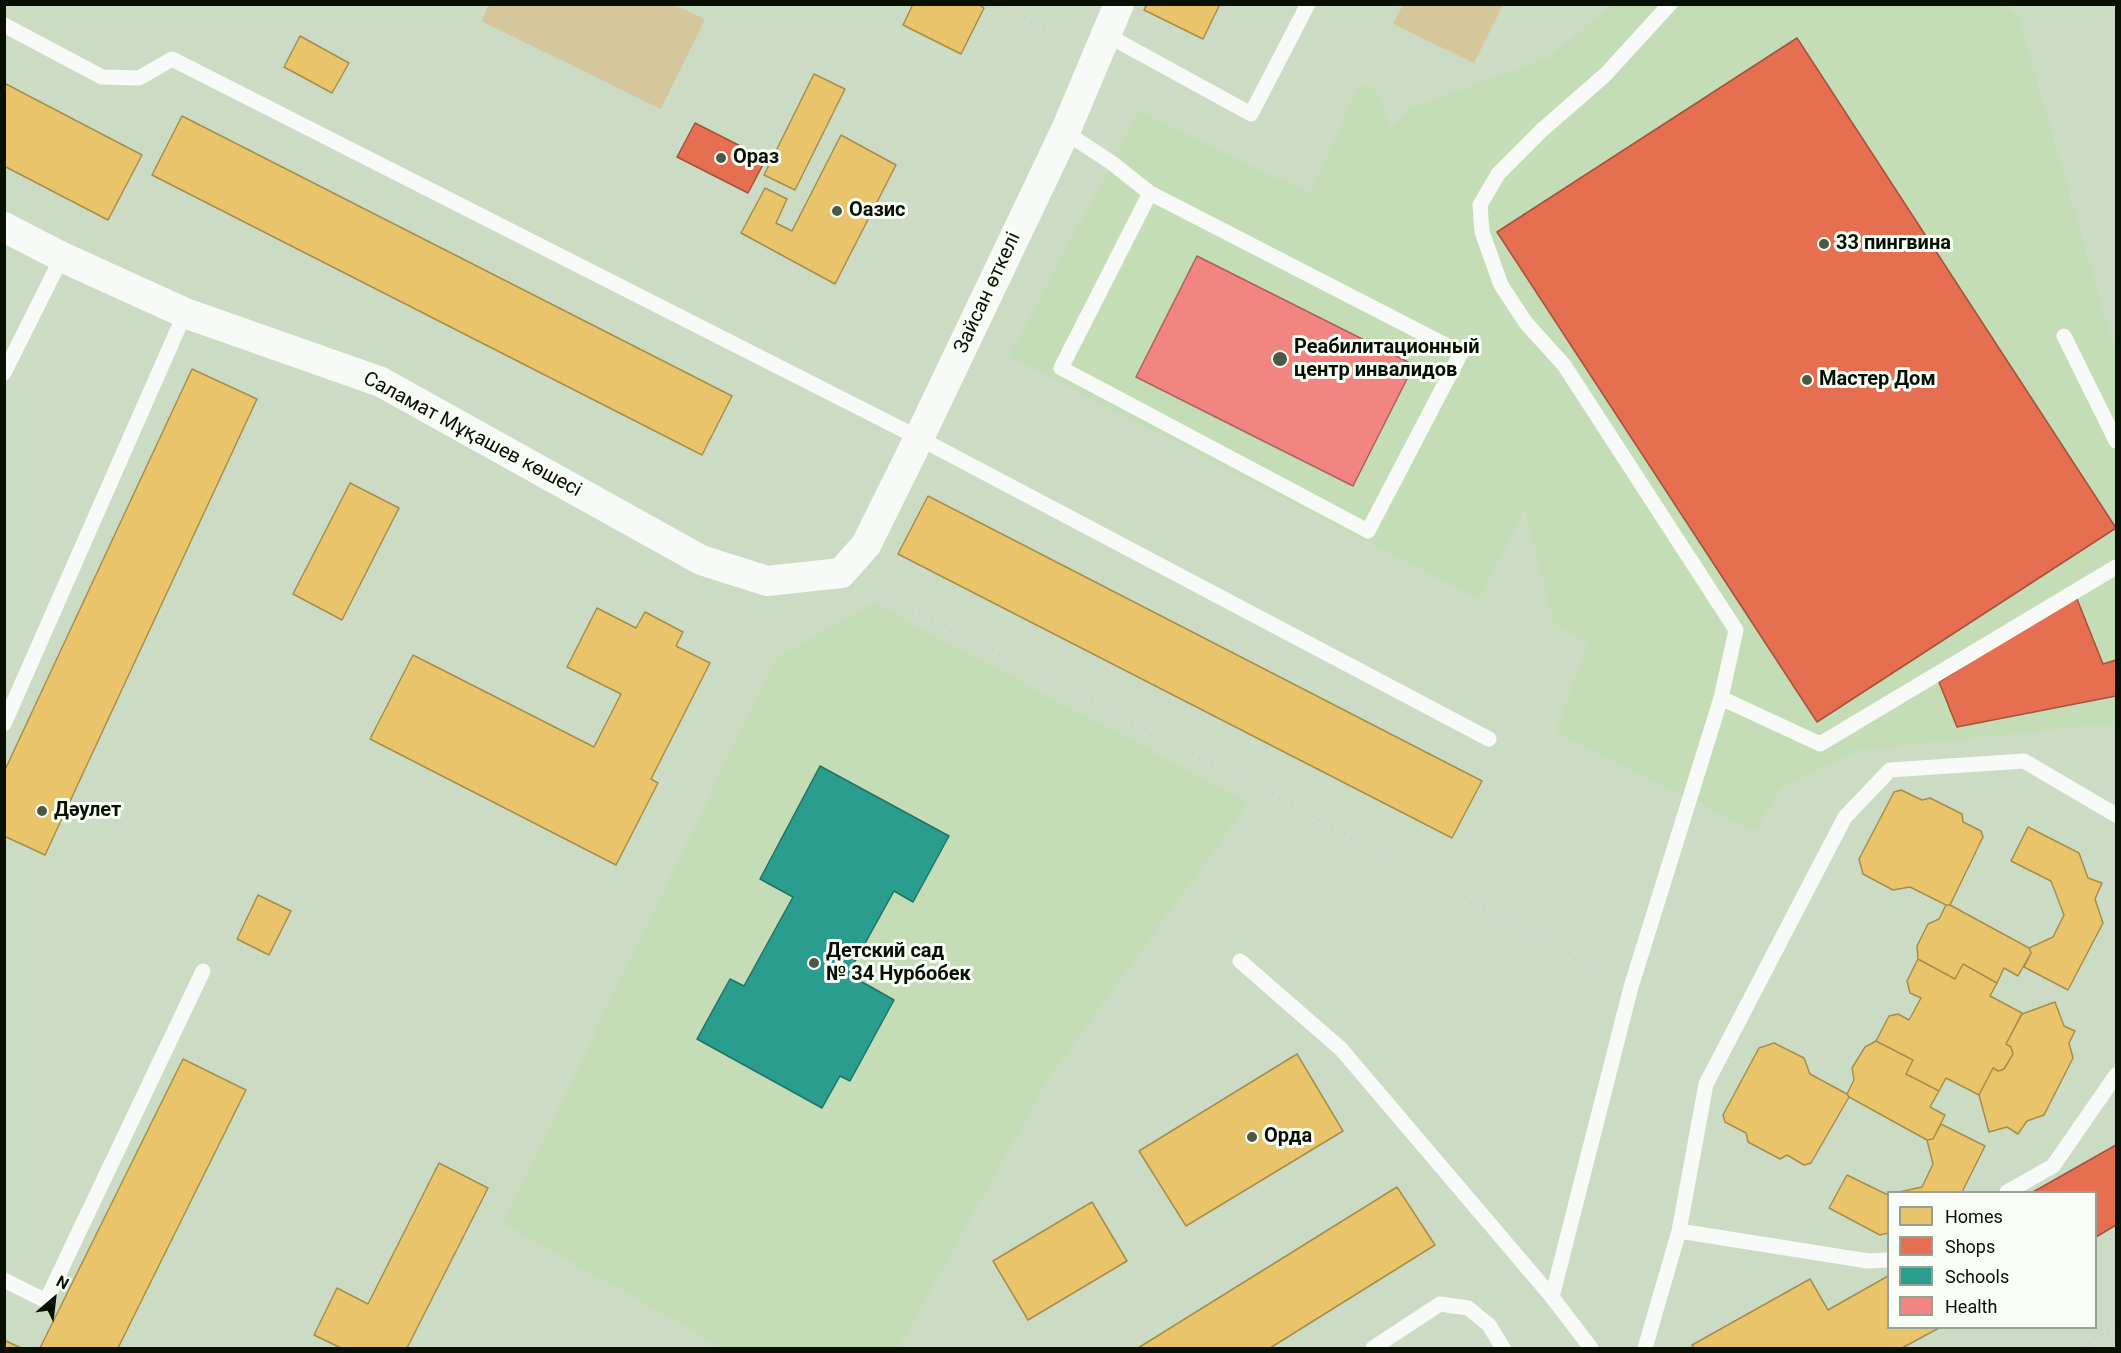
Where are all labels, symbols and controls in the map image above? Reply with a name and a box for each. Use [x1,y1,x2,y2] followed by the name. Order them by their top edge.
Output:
[733,146,779,170] place label: Ораз
[714,151,728,165] marker: Ораз
[849,199,906,223] place label: Оазис
[830,204,844,218] marker: Оазис
[949,229,1027,357] street label: Зайсан өткелі
[1836,232,1951,256] place label: 33 пингвина
[1817,237,1831,251] marker: 33 пингвина
[1294,336,1480,383] place label: Реабилитационный центр инвалидов
[1271,350,1289,368] marker: Реабилитационный центр инвалидов
[359,367,585,503] street label: Саламат Мұқашев көшесі
[1819,368,1936,392] place label: Мастер Дом
[1800,373,1814,387] marker: Мастер Дом
[54,799,121,823] place label: Дәулет
[35,804,49,818] marker: Дәулет
[826,940,971,987] place label: Детский сад № 34 Нурбобек
[807,956,821,970] marker: Детский сад № 34 Нурбобек
[1264,1125,1312,1149] place label: Орда
[1245,1130,1259,1144] marker: Орда
[1887,1191,2097,1329] legend
[1945,1206,2003,1227] text: Homes
[1945,1236,1995,1257] text: Shops
[1945,1266,2009,1287] text: Schools
[24,1269,84,1329] north arrow
[53,1272,72,1294] text: N
[1945,1296,1997,1317] text: Health

